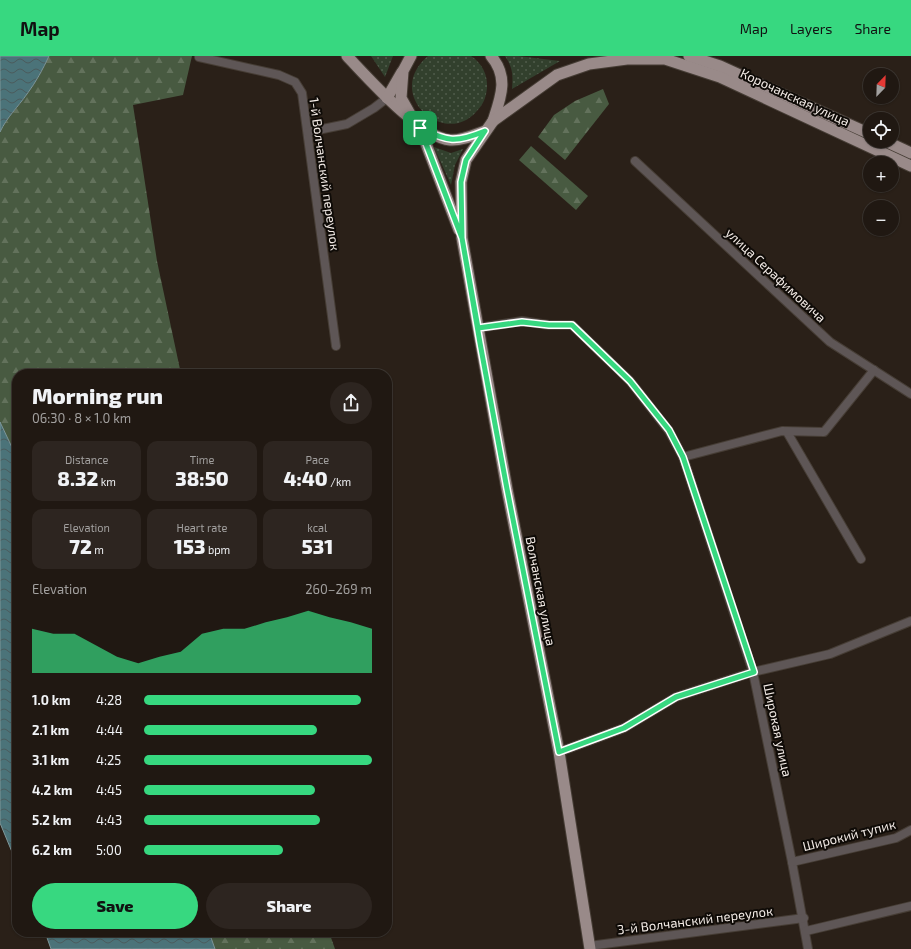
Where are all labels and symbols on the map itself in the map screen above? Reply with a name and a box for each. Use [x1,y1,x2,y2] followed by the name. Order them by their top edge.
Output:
[738,65,852,129] street label: Корочанская улица
[863,68,899,104] north arrow
[306,96,344,252] street label: 1-й Волчанский переулок
[403,111,437,145] pin
[723,224,829,326] street label: улица Серафимовича
[523,535,559,647] street label: Волчанская улица
[760,682,796,778] street label: Широкая улица
[801,816,897,854] street label: Широкий тупик
[616,903,774,937] street label: 3-й Волчанский переулок

